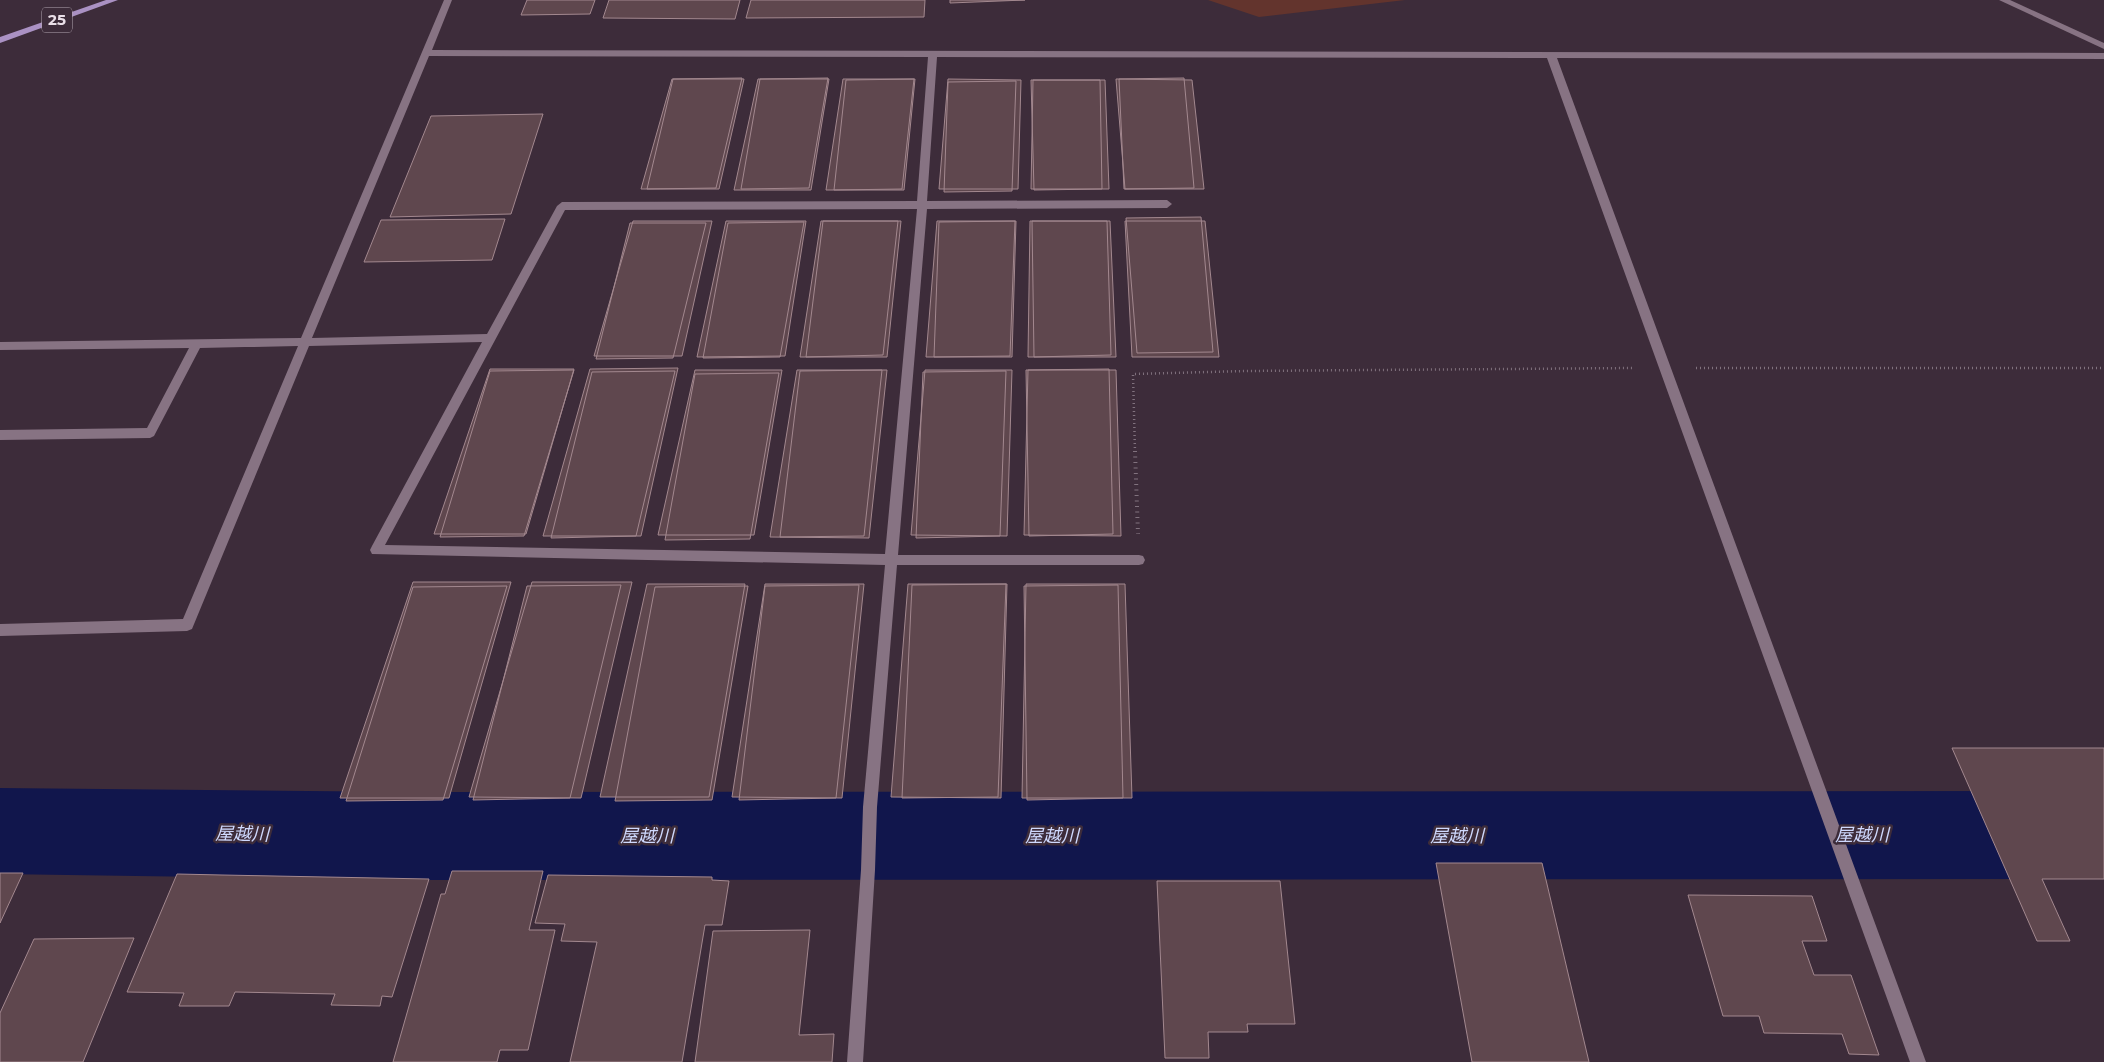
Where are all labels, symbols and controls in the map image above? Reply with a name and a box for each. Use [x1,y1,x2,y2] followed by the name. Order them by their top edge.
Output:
[42,8,72,32] road number: 25
[215,823,271,846] water label: 屋越川
[1835,824,1891,846] water label: 屋越川
[620,825,676,847] water label: 屋越川
[1025,825,1081,847] water label: 屋越川
[1430,825,1486,847] water label: 屋越川

